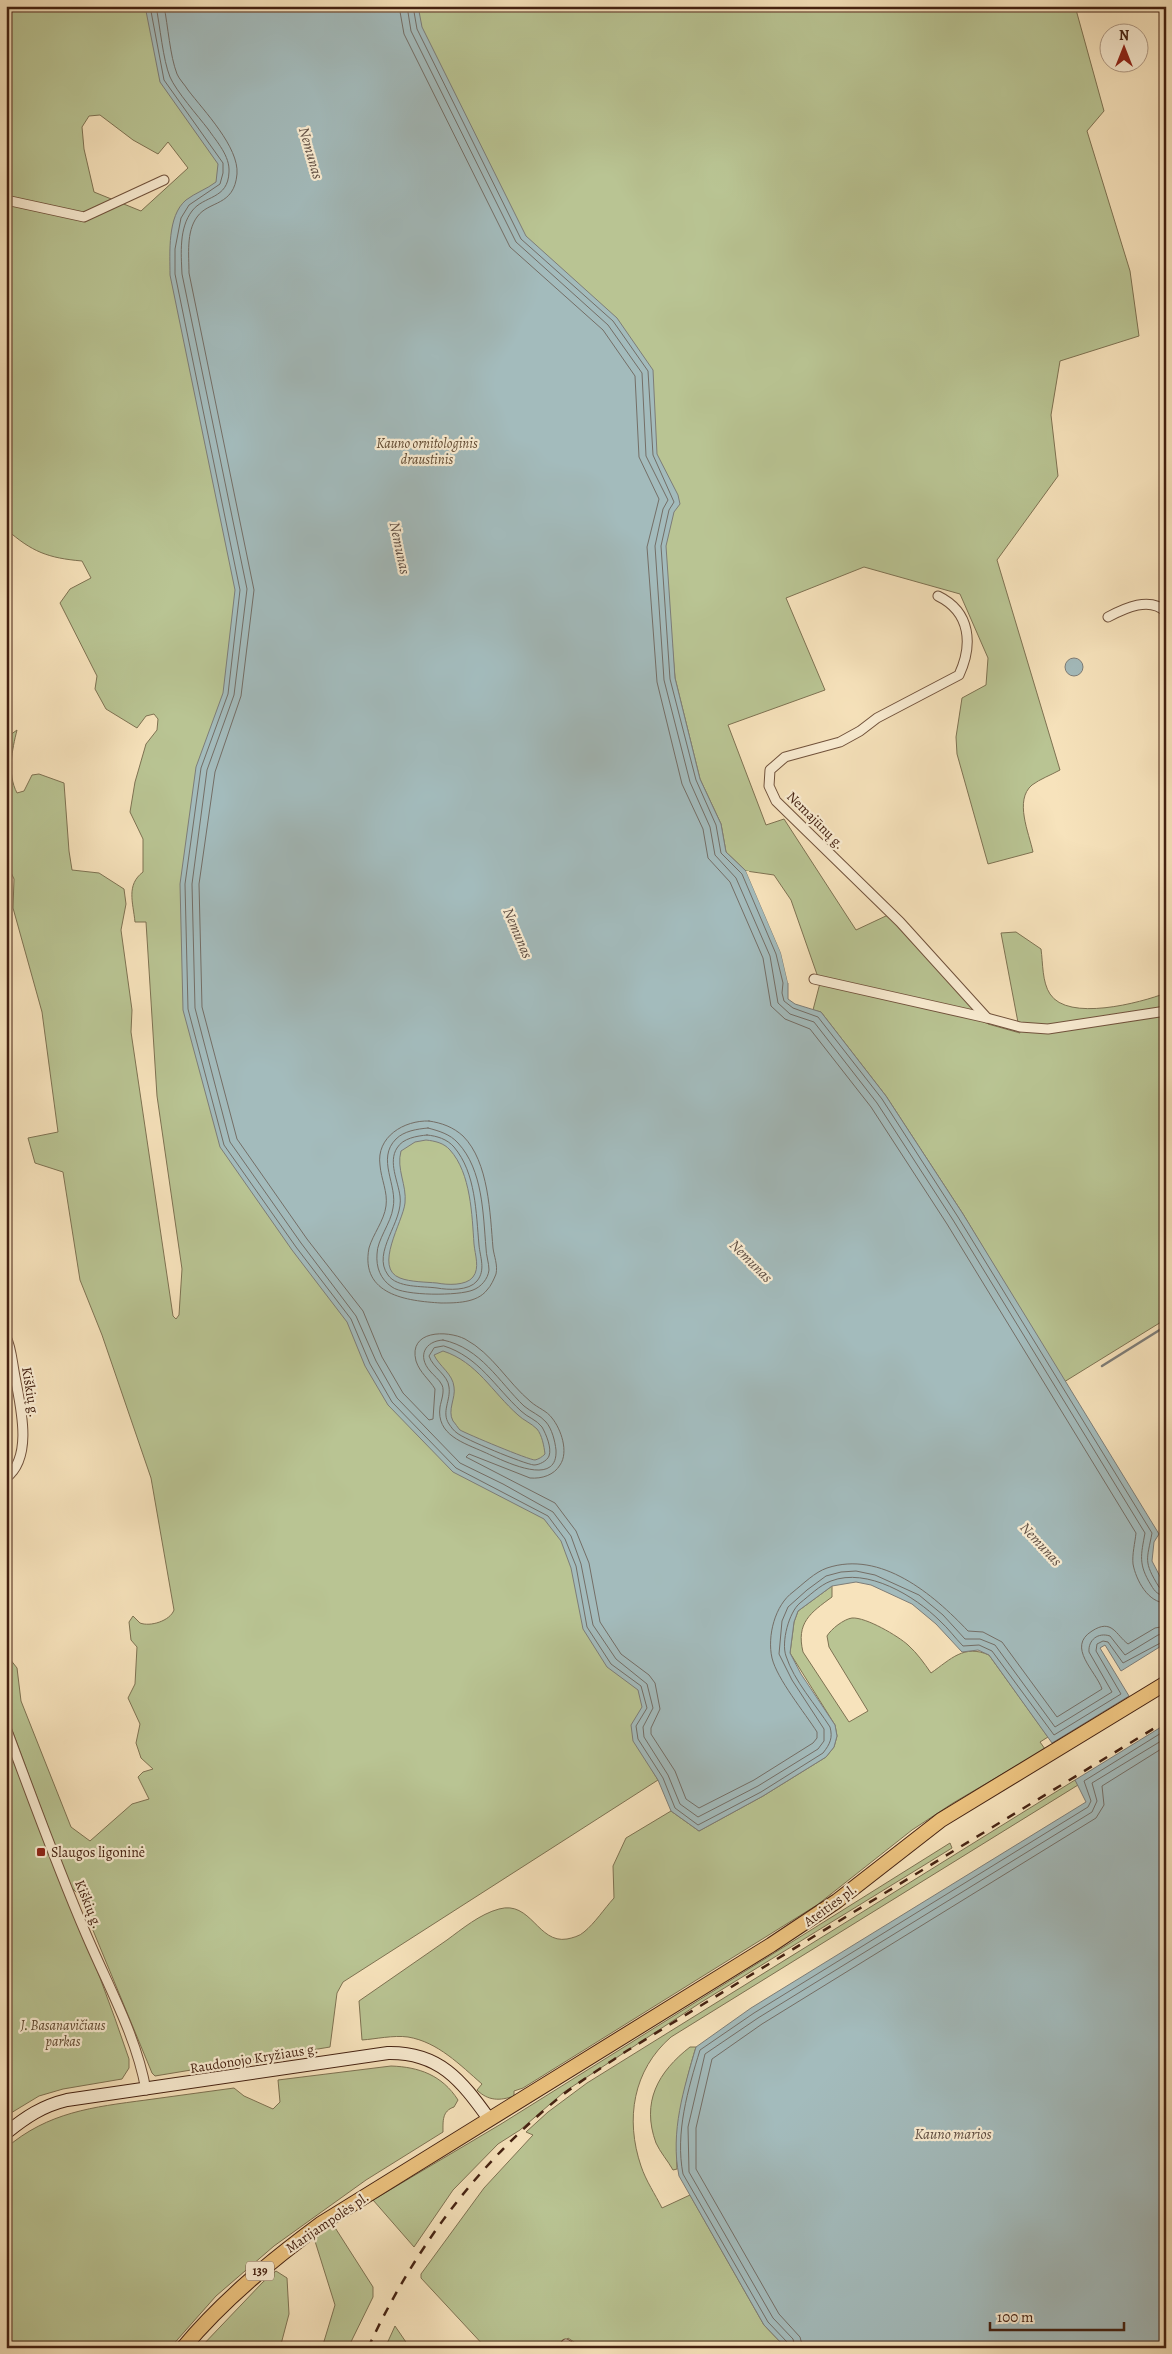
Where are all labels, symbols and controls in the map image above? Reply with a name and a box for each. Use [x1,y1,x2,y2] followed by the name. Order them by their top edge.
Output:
[1100,22,1150,72] north arrow
[1119,26,1129,45] text: N
[294,125,328,181] water label: Nemunas
[376,434,478,469] park label: Kauno ornitologinis draustinis
[385,520,415,576] water label: Nemunas
[783,787,849,853] street label: Nemajūnų g.
[498,905,538,961] water label: Nemunas
[725,1235,777,1287] water label: Nemunas
[17,1365,44,1419] street label: Kiškių g.
[1016,1518,1066,1570] water label: Nemunas
[51,1843,145,1862] place label: Slaugos ligoninė
[35,1846,47,1858] marker: Slaugos ligoninė
[70,1877,107,1931] street label: Kiškių g.
[799,1880,861,1932] street label: Ateities pl.
[19,2016,106,2051] park label: J. Basanavičiaus parkas
[189,2039,320,2078] street label: Raudonojo Kryžiaus g.
[914,2124,992,2144] water label: Kauno marios
[282,2187,373,2257] street label: Marijampolės pl.
[246,2262,274,2280] road number: 139
[990,2299,1123,2331] scale bar
[997,2307,1034,2327] text: 100 m

